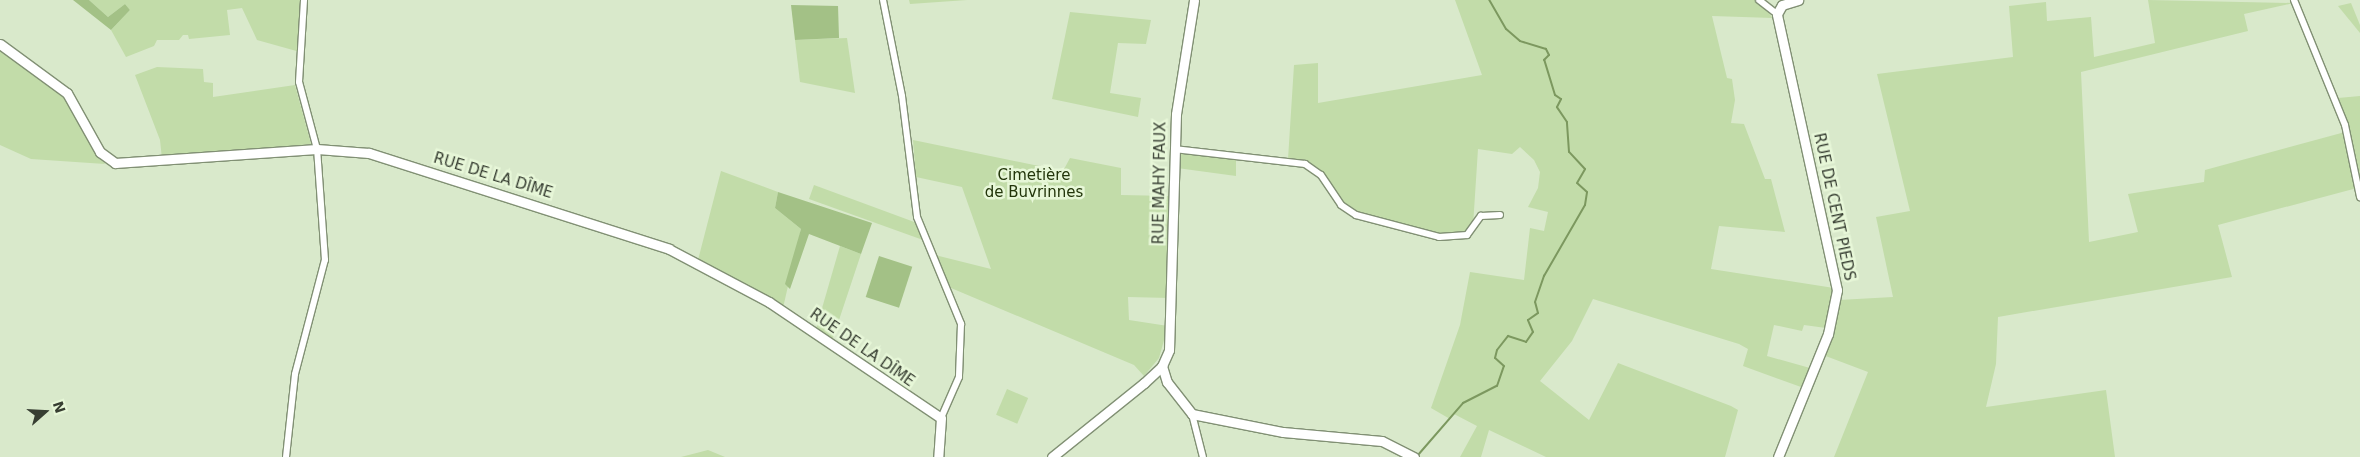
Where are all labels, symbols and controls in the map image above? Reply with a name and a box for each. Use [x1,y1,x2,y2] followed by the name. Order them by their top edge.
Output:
[1150,121,1170,245] street label: RUE MAHY FAUX
[1810,131,1858,283] street label: RUE DE CENT PIEDS
[431,149,555,203] street label: RUE DE LA DÎME
[985,166,1083,201] park label: Cimetière de Buvrinnes
[806,305,918,391] street label: RUE DE LA DÎME
[20,387,70,437] north arrow
[50,399,69,415] text: N

